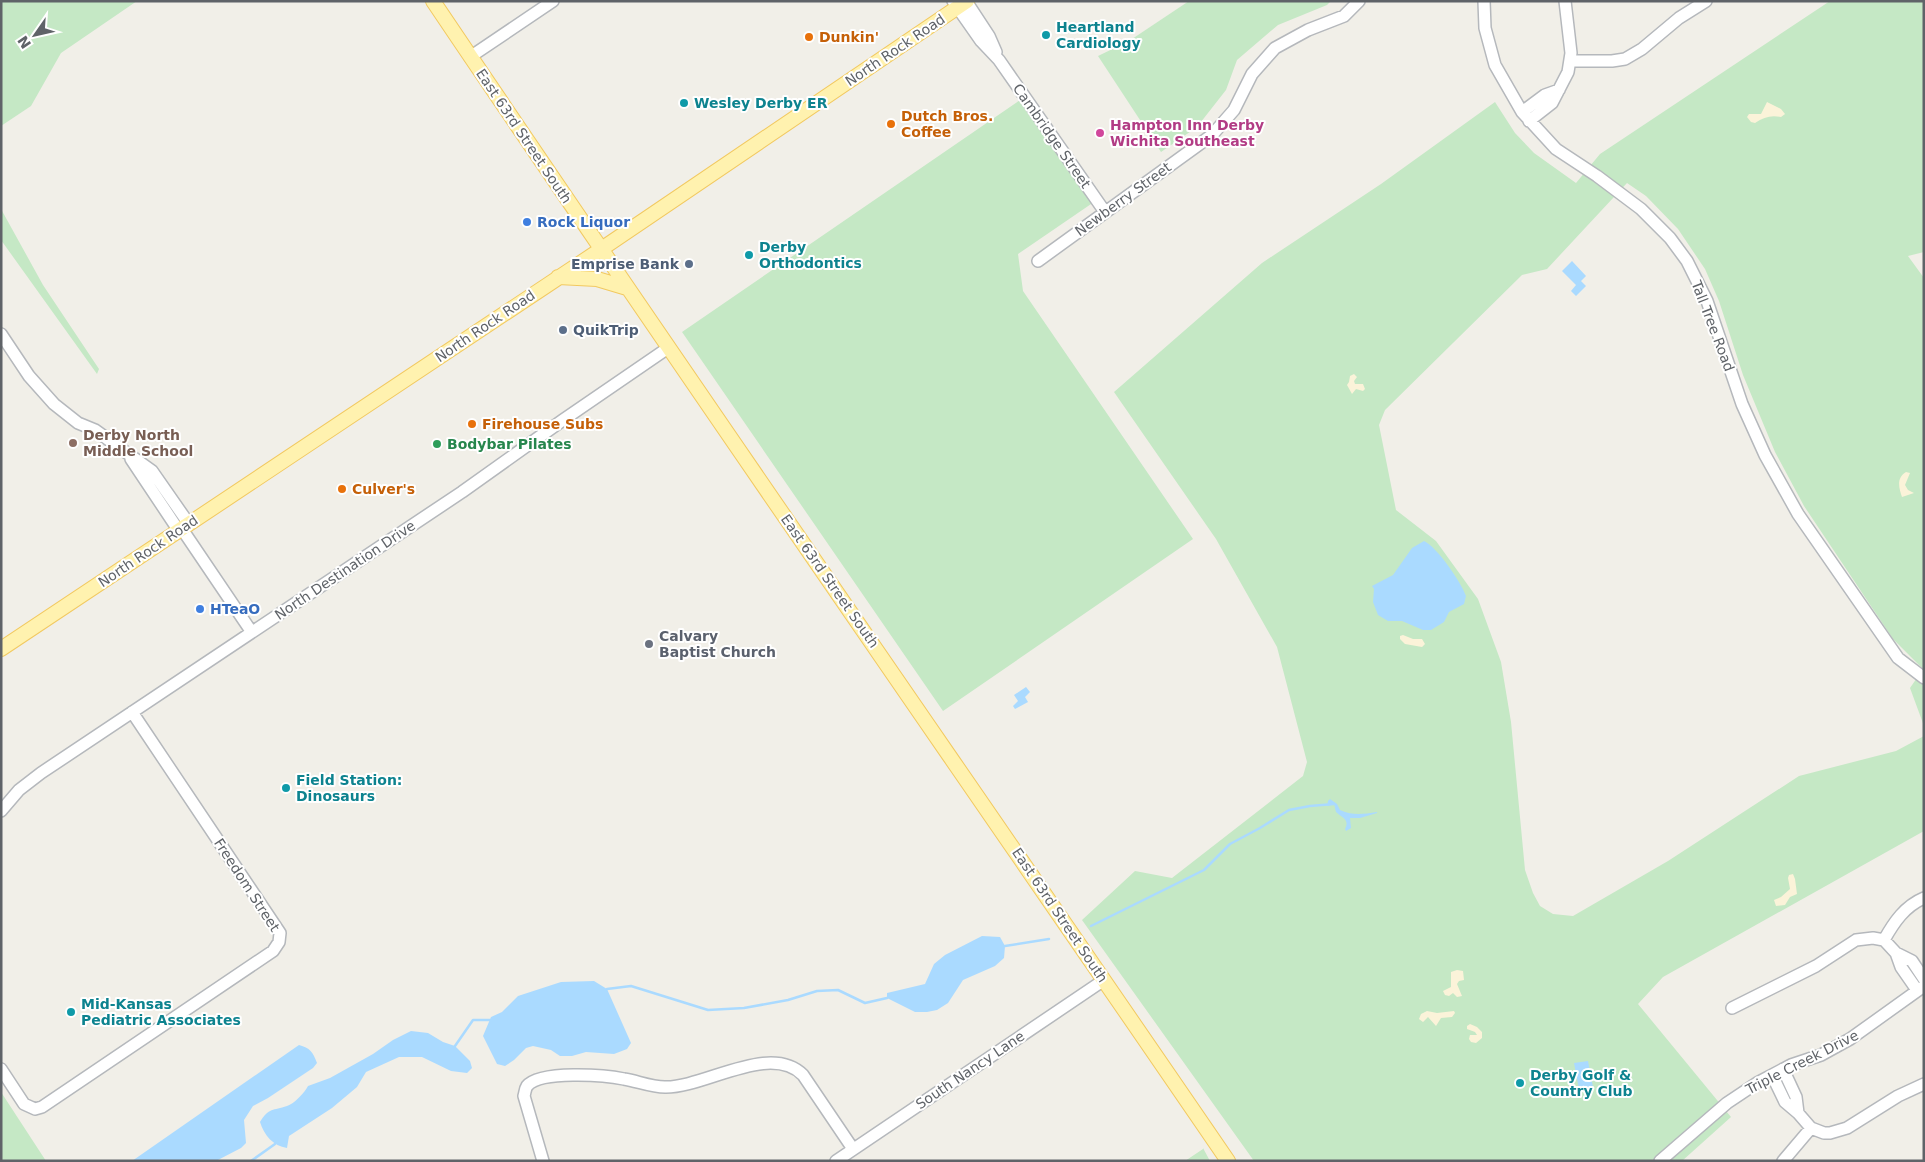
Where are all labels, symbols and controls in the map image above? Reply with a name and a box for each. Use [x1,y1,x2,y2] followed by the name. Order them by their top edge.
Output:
[10,10,60,60] north arrow
[842,11,948,89] street label: North Rock Road
[1056,19,1141,51] place label: Heartland Cardiology
[819,29,879,45] place label: Dunkin'
[1040,29,1052,41] marker: Heartland Cardiology
[803,31,815,43] marker: Dunkin'
[14,33,34,52] text: N
[473,66,575,206] street label: East 63rd Street South
[1010,81,1094,192] street label: Cambridge Street
[694,95,828,111] place label: Wesley Derby ER
[678,97,690,109] marker: Wesley Derby ER
[901,108,993,140] place label: Dutch Bros. Coffee
[1110,117,1264,149] place label: Hampton Inn Derby Wichita Southeast
[885,118,897,130] marker: Dutch Bros. Coffee
[1094,127,1106,139] marker: Hampton Inn Derby Wichita Southeast
[1072,159,1174,239] street label: Newberry Street
[537,214,630,230] place label: Rock Liquor
[521,216,533,228] marker: Rock Liquor
[759,239,862,271] place label: Derby Orthodontics
[743,249,755,261] marker: Derby Orthodontics
[571,256,680,272] place label: Emprise Bank
[683,258,695,270] marker: Emprise Bank
[1688,277,1738,374] street label: Tall Tree Road
[432,287,538,365] street label: North Rock Road
[573,322,639,338] place label: QuikTrip
[557,324,569,336] marker: QuikTrip
[482,416,603,432] place label: Firehouse Subs
[466,418,478,430] marker: Firehouse Subs
[83,427,193,459] place label: Derby North Middle School
[447,436,572,452] place label: Bodybar Pilates
[67,437,79,449] marker: Derby North Middle School
[431,438,443,450] marker: Bodybar Pilates
[352,481,415,497] place label: Culver's
[336,483,348,495] marker: Culver's
[778,511,882,651] street label: East 63rd Street South
[95,512,201,590] street label: North Rock Road
[272,517,418,623] street label: North Destination Drive
[210,601,260,617] place label: HTeaO
[194,603,206,615] marker: HTeaO
[659,628,776,660] place label: Calvary Baptist Church
[643,638,655,650] marker: Calvary Baptist Church
[296,772,402,804] place label: Field Station: Dinosaurs
[280,782,292,794] marker: Field Station: Dinosaurs
[211,835,283,935] street label: Freedom Street
[1009,845,1111,985] street label: East 63rd Street South
[81,996,241,1028] place label: Mid-Kansas Pediatric Associates
[65,1006,77,1018] marker: Mid-Kansas Pediatric Associates
[1742,1027,1861,1098] street label: Triple Creek Drive
[913,1028,1027,1112] street label: South Nancy Lane
[1530,1067,1632,1099] place label: Derby Golf & Country Club
[1514,1077,1526,1089] marker: Derby Golf & Country Club

